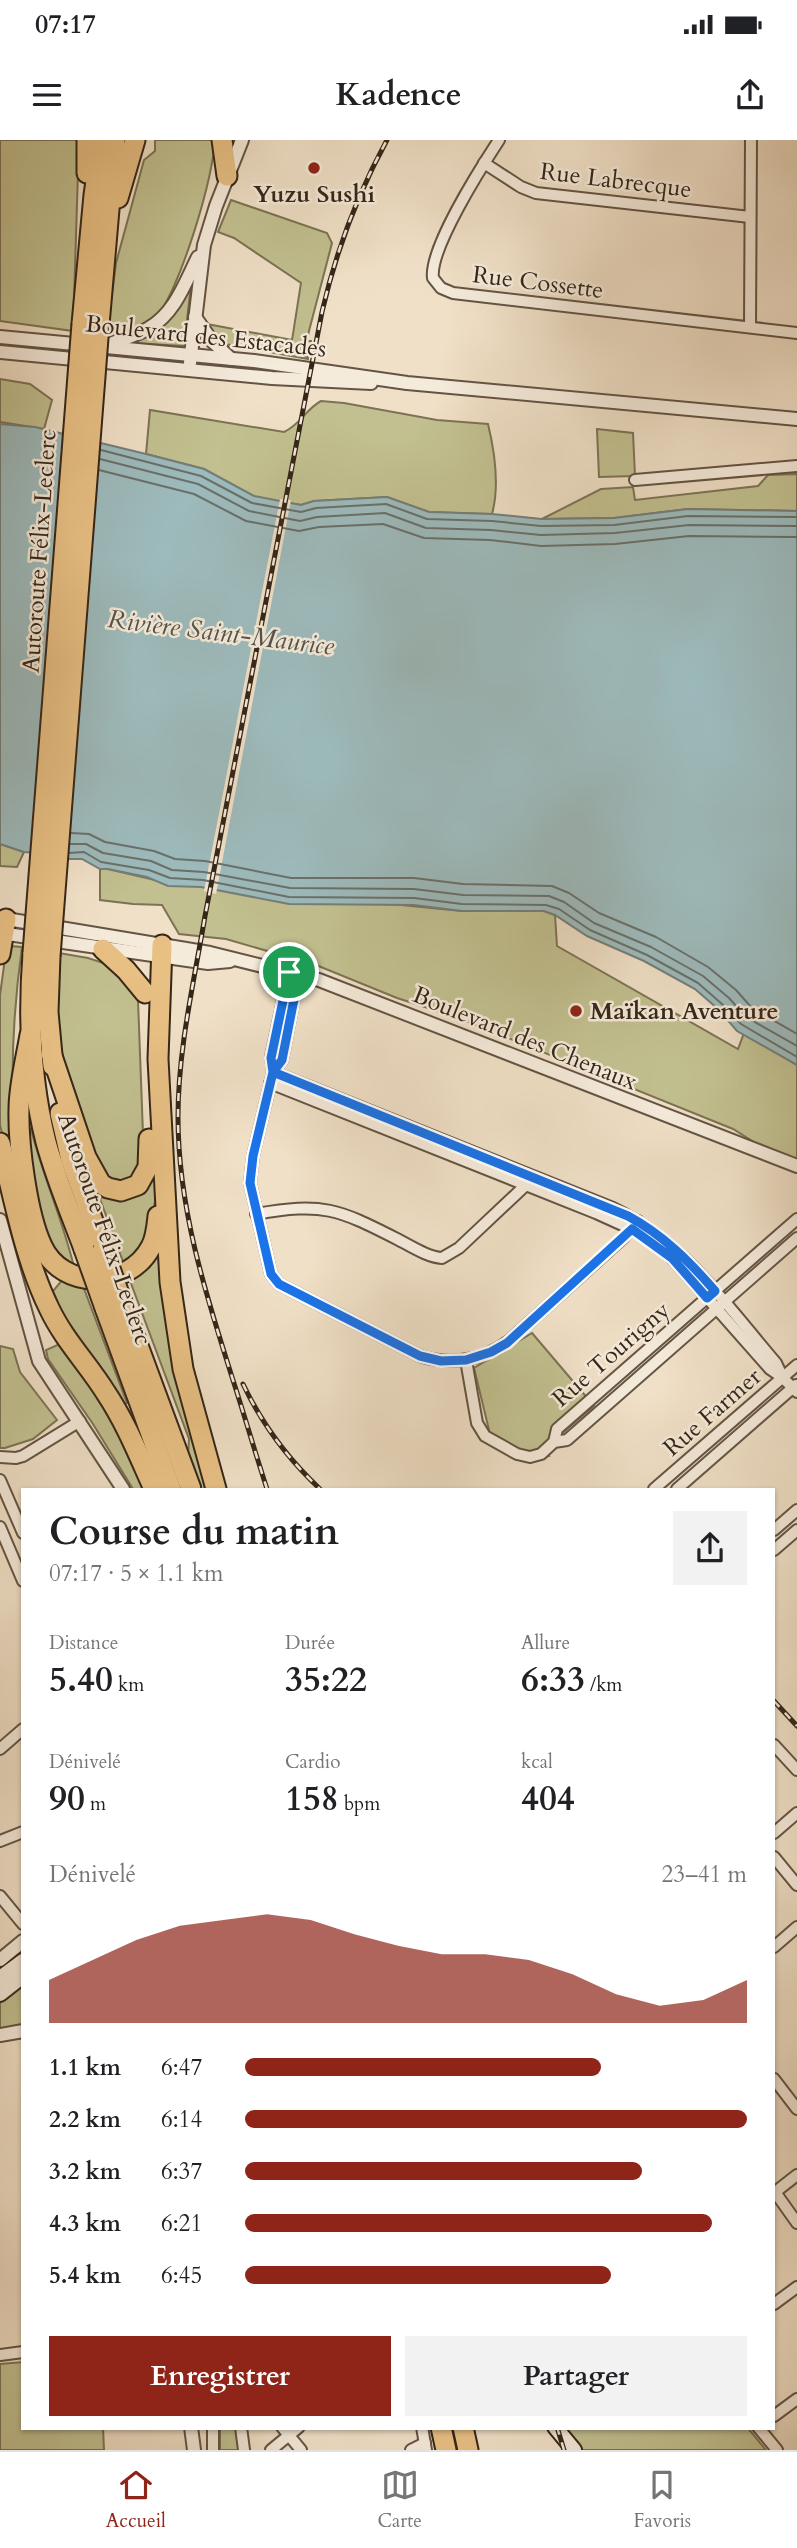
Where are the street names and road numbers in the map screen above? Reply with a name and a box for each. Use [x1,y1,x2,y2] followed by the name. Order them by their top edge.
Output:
[538,155,694,206] street label: Rue Labrecque
[471,258,605,307] street label: Rue Cossette
[84,307,328,366] street label: Boulevard des Estacades
[15,428,64,674] street label: Autoroute Félix-Leclerc
[408,978,642,1099] street label: Boulevard des Chenaux
[49,1109,160,1350] street label: Autoroute Félix-Leclerc
[545,1294,678,1415] street label: Rue Tourigny
[656,1360,769,1464] street label: Rue Farmer

